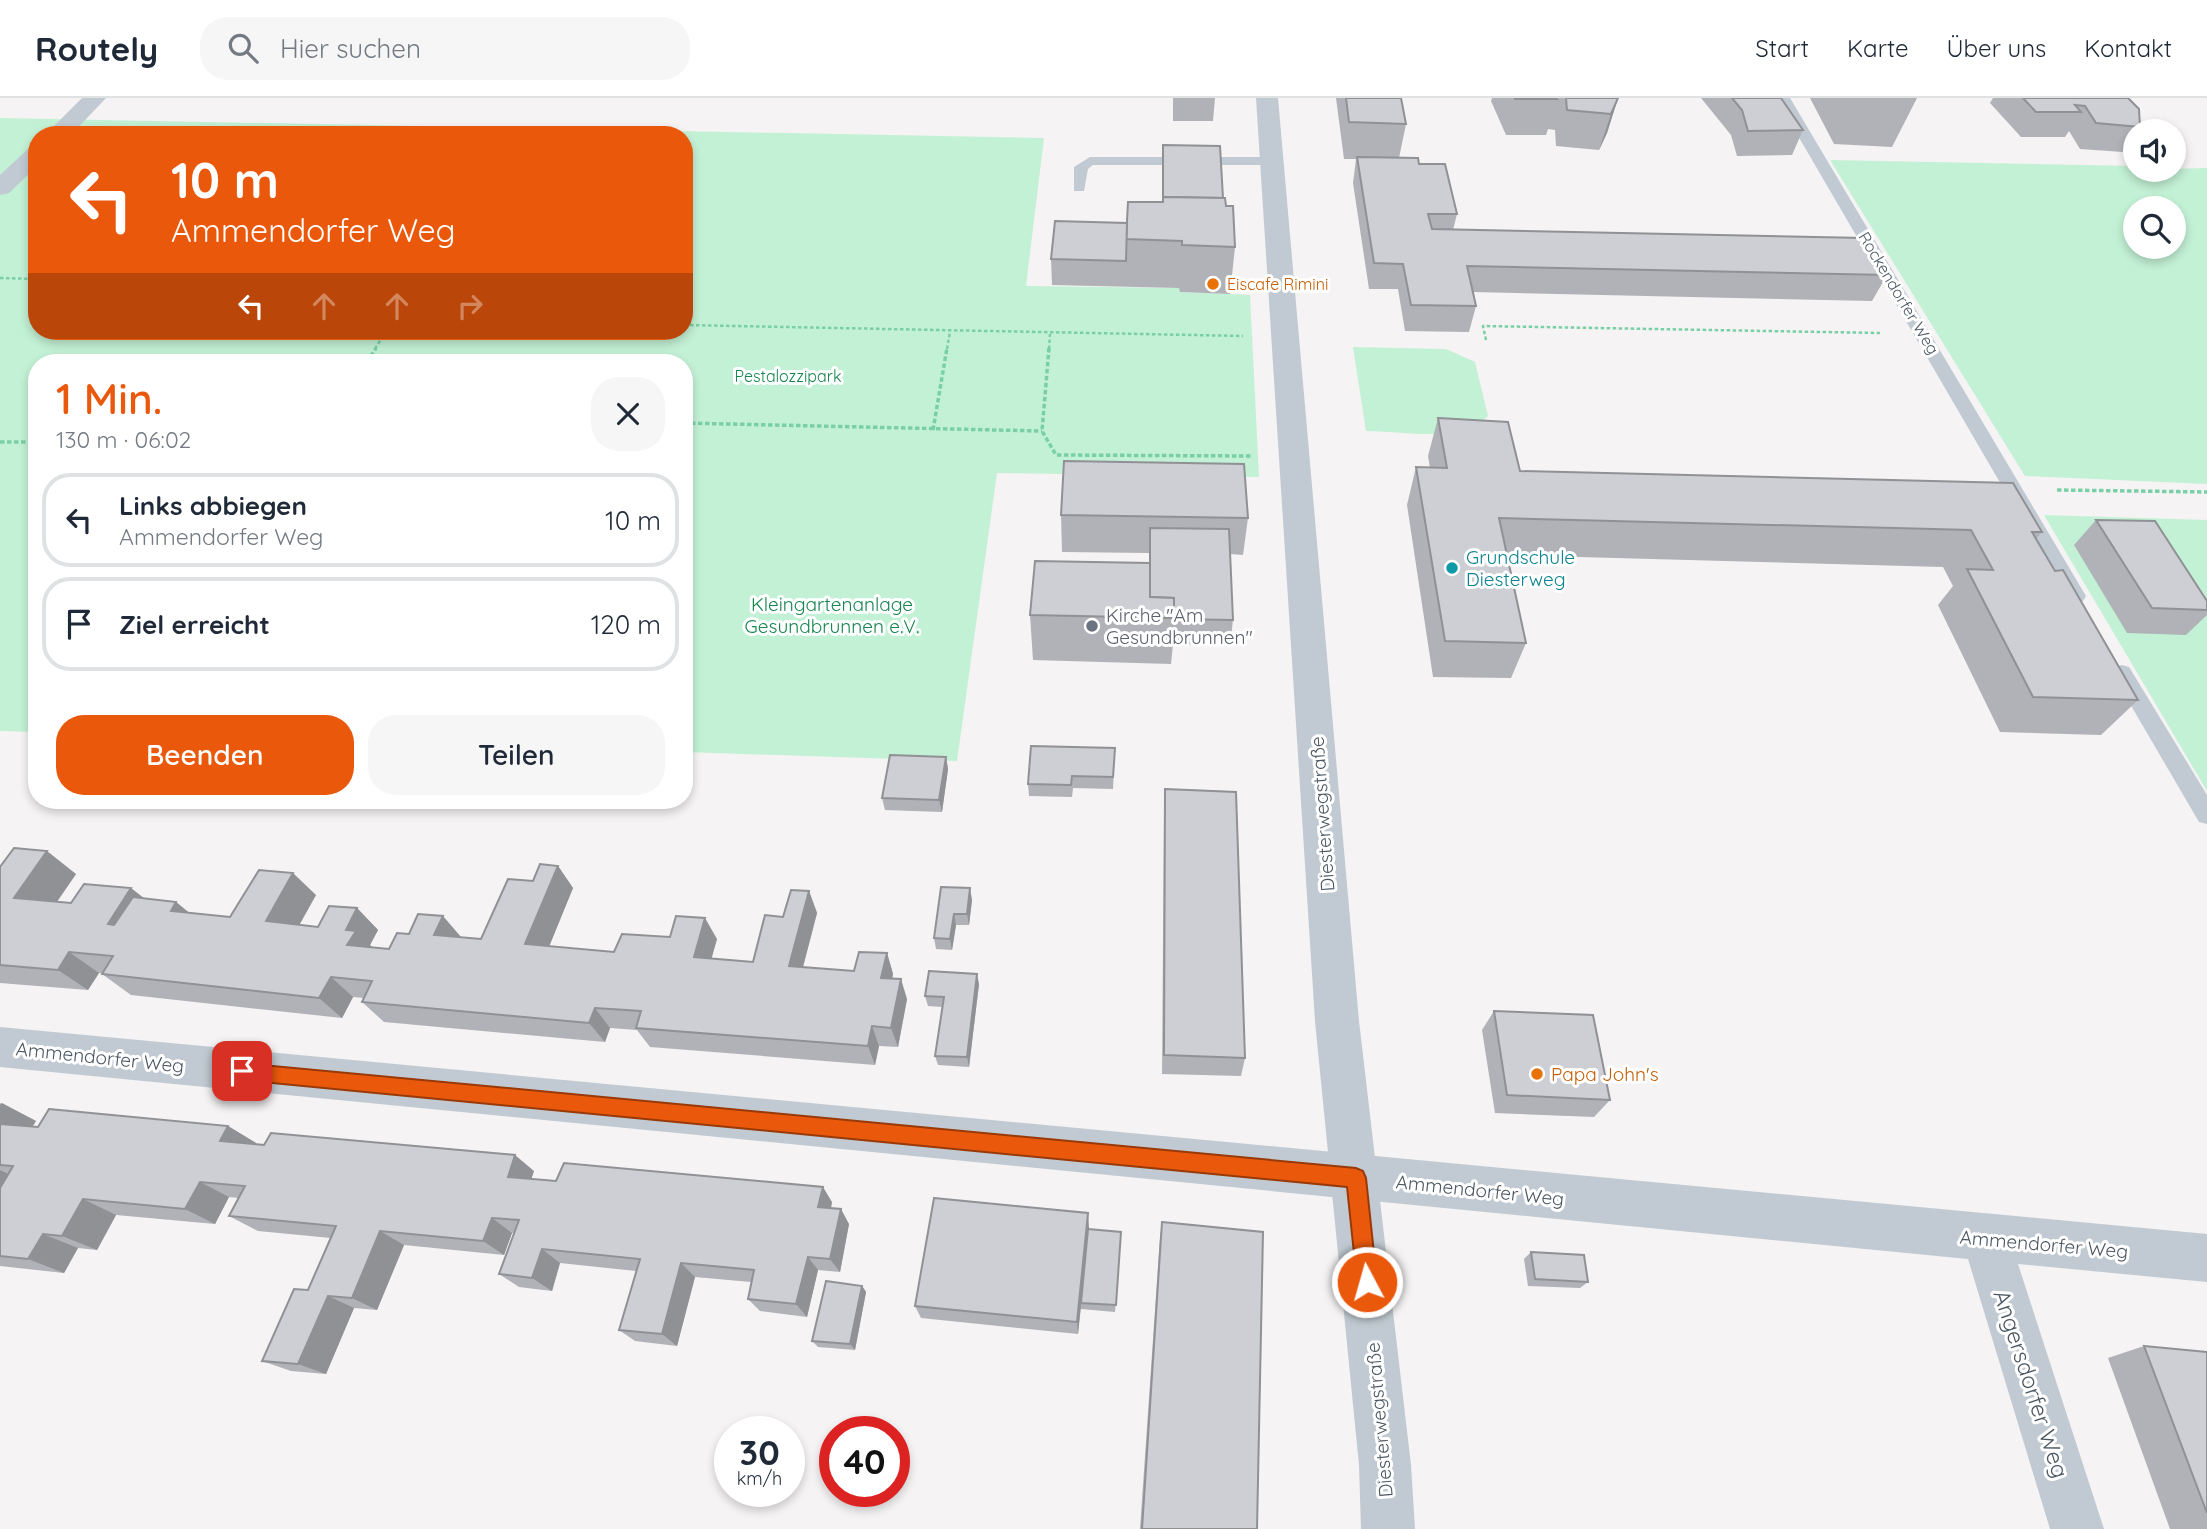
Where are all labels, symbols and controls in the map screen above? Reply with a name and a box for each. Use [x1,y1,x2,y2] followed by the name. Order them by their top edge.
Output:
[200,17,690,80] search box
[35,28,158,69] text: Routely
[224,29,262,67] icon: search
[280,32,421,65] text: Hier suchen
[1755,33,1809,63] text: Start
[1847,33,1908,63] text: Karte
[1946,33,2046,63] text: Über uns
[2084,33,2172,63] text: Kontakt
[2123,119,2186,259] map controls
[2123,119,2186,182] button: sound
[171,149,279,210] text: 10 m
[56,154,147,245] icon: left
[2123,196,2186,259] button: search
[171,210,455,250] text: Ammendorfer Weg
[1855,228,1943,358] street label: Rockendorfer Weg
[1227,274,1328,294] place label: Eiscafe Rimini
[1205,276,1221,292] marker: Eiscafe Rimini
[232,287,270,325] icon: left
[305,287,343,325] icon: ahead
[378,287,416,325] icon: ahead
[451,287,489,325] icon: right
[735,366,841,386] park label: Pestalozzipark
[56,372,162,425] text: 1 Min.
[591,377,665,451] button: close
[56,425,191,454] text: 130 m · 06:02
[119,489,307,522] text: Links abbiegen
[60,501,98,539] icon: left
[605,504,661,537] text: 10 m
[119,522,323,551] text: Ammendorfer Weg
[1466,545,1575,591] place label: Grundschule Diesterweg
[1444,560,1460,576] marker: Grundschule Diesterweg
[745,592,919,638] park label: Kleingartenanlage Gesundbrunnen e.V.
[1106,603,1253,649] place label: Kirche "Am Gesundbrunnen"
[60,605,98,643] icon: arrive
[119,608,270,641] text: Ziel erreicht
[591,608,661,641] text: 120 m
[1084,618,1100,634] marker: Kirche "Am Gesundbrunnen"
[56,715,354,795] button: Beenden
[368,715,665,795] button: Teilen
[1305,736,1339,892] street label: Diesterwegstraße
[15,1036,185,1078] street label: Ammendorfer Weg
[212,1041,272,1101] pin
[223,1052,261,1090] icon: arrive
[1551,1062,1659,1086] place label: Papa John's
[1529,1066,1545,1082] marker: Papa John's
[1395,1169,1565,1211] street label: Ammendorfer Weg
[1959,1225,2129,1263] street label: Ammendorfer Weg
[1330,1245,1404,1319] position arrow
[1987,1286,2076,1482] street label: Angersdorfer Weg
[1360,1341,1398,1499] street label: Diesterwegstraße
[819,1416,910,1507] speed limit sign: 40
[739,1430,780,1474] text: 30
[737,1467,782,1490] text: km/h

